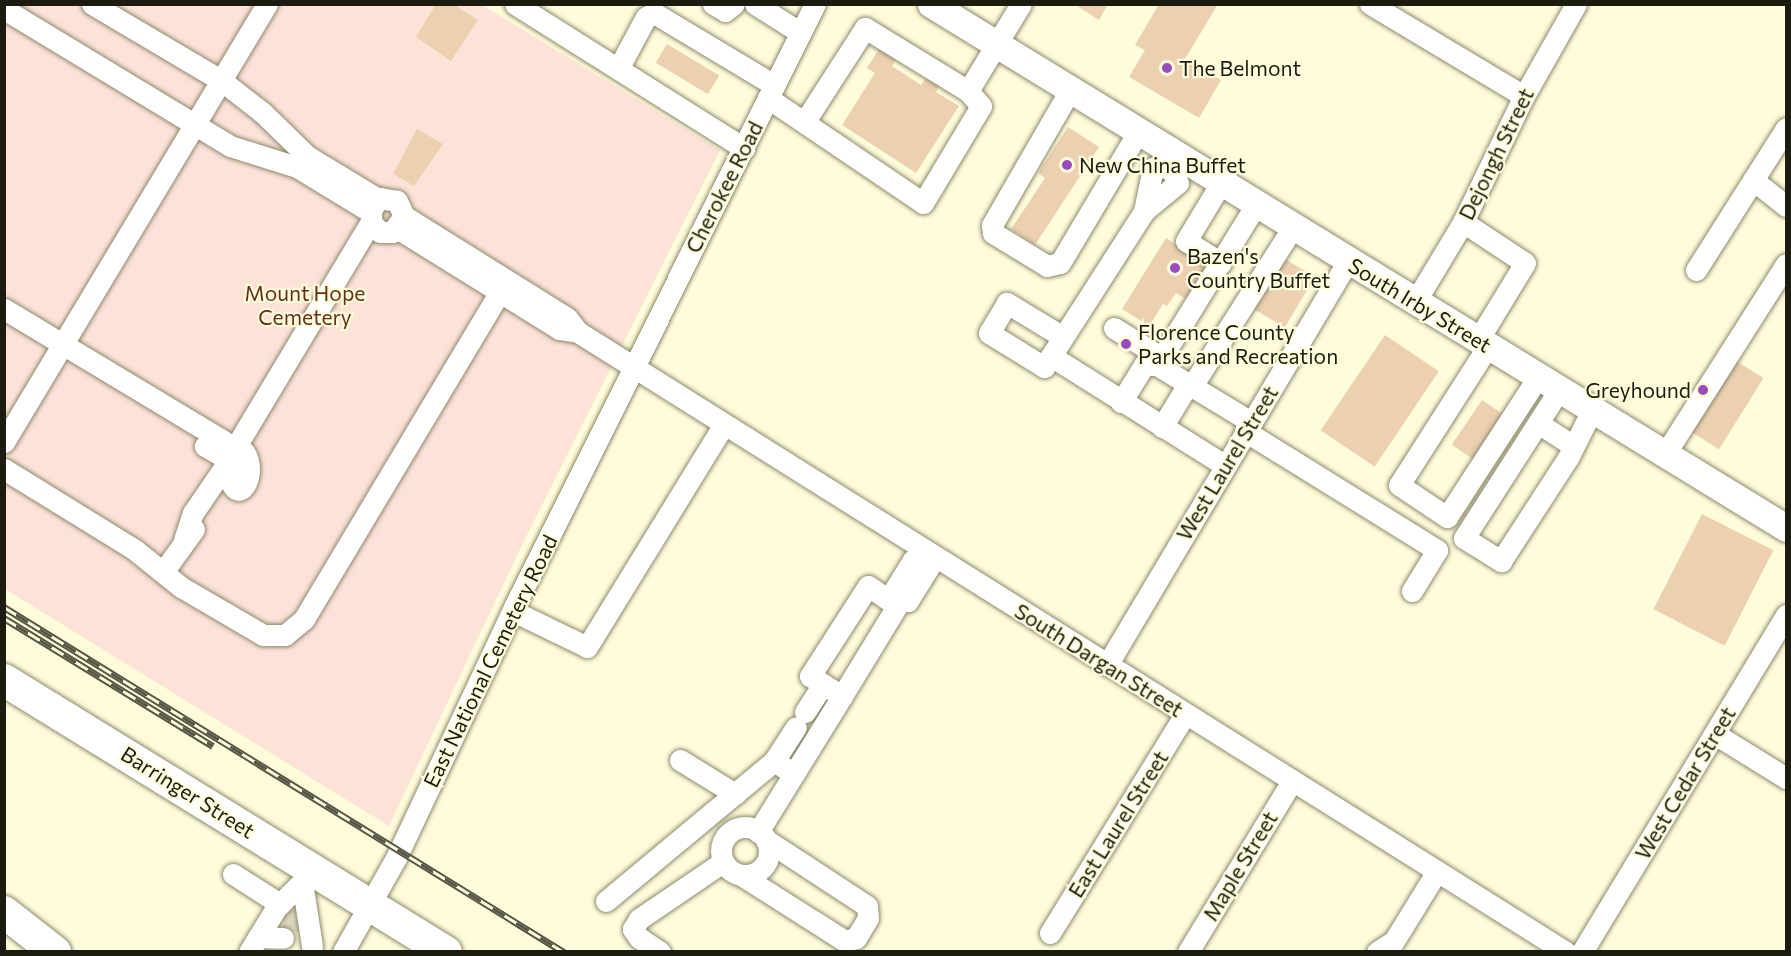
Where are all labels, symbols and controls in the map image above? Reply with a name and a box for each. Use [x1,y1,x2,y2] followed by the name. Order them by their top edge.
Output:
[1179,55,1301,81] place label: The Belmont
[1160,61,1174,75] marker: The Belmont
[1453,84,1539,224] street label: Dejongh Street
[680,117,768,257] street label: Cherokee Road
[1079,152,1246,178] place label: New China Buffet
[1060,158,1074,172] marker: New China Buffet
[1187,243,1330,293] place label: Bazen's Country Buffet
[1344,253,1496,357] street label: South Irby Street
[1168,261,1182,275] marker: Bazen's Country Buffet
[245,280,365,330] park label: Mount Hope Cemetery
[1138,319,1338,369] place label: Florence County Parks and Recreation
[1119,337,1133,351] marker: Florence County Parks and Recreation
[1585,377,1691,403] place label: Greyhound
[1171,381,1283,545] street label: West Laurel Street
[1696,383,1710,397] marker: Greyhound
[418,531,562,791] street label: East National Cemetery Road
[1010,598,1188,722] street label: South Dargan Street
[1630,702,1740,864] street label: West Cedar Street
[117,741,259,843] street label: Barringer Street
[1063,746,1173,902] street label: East Laurel Street
[1198,807,1282,925] street label: Maple Street

